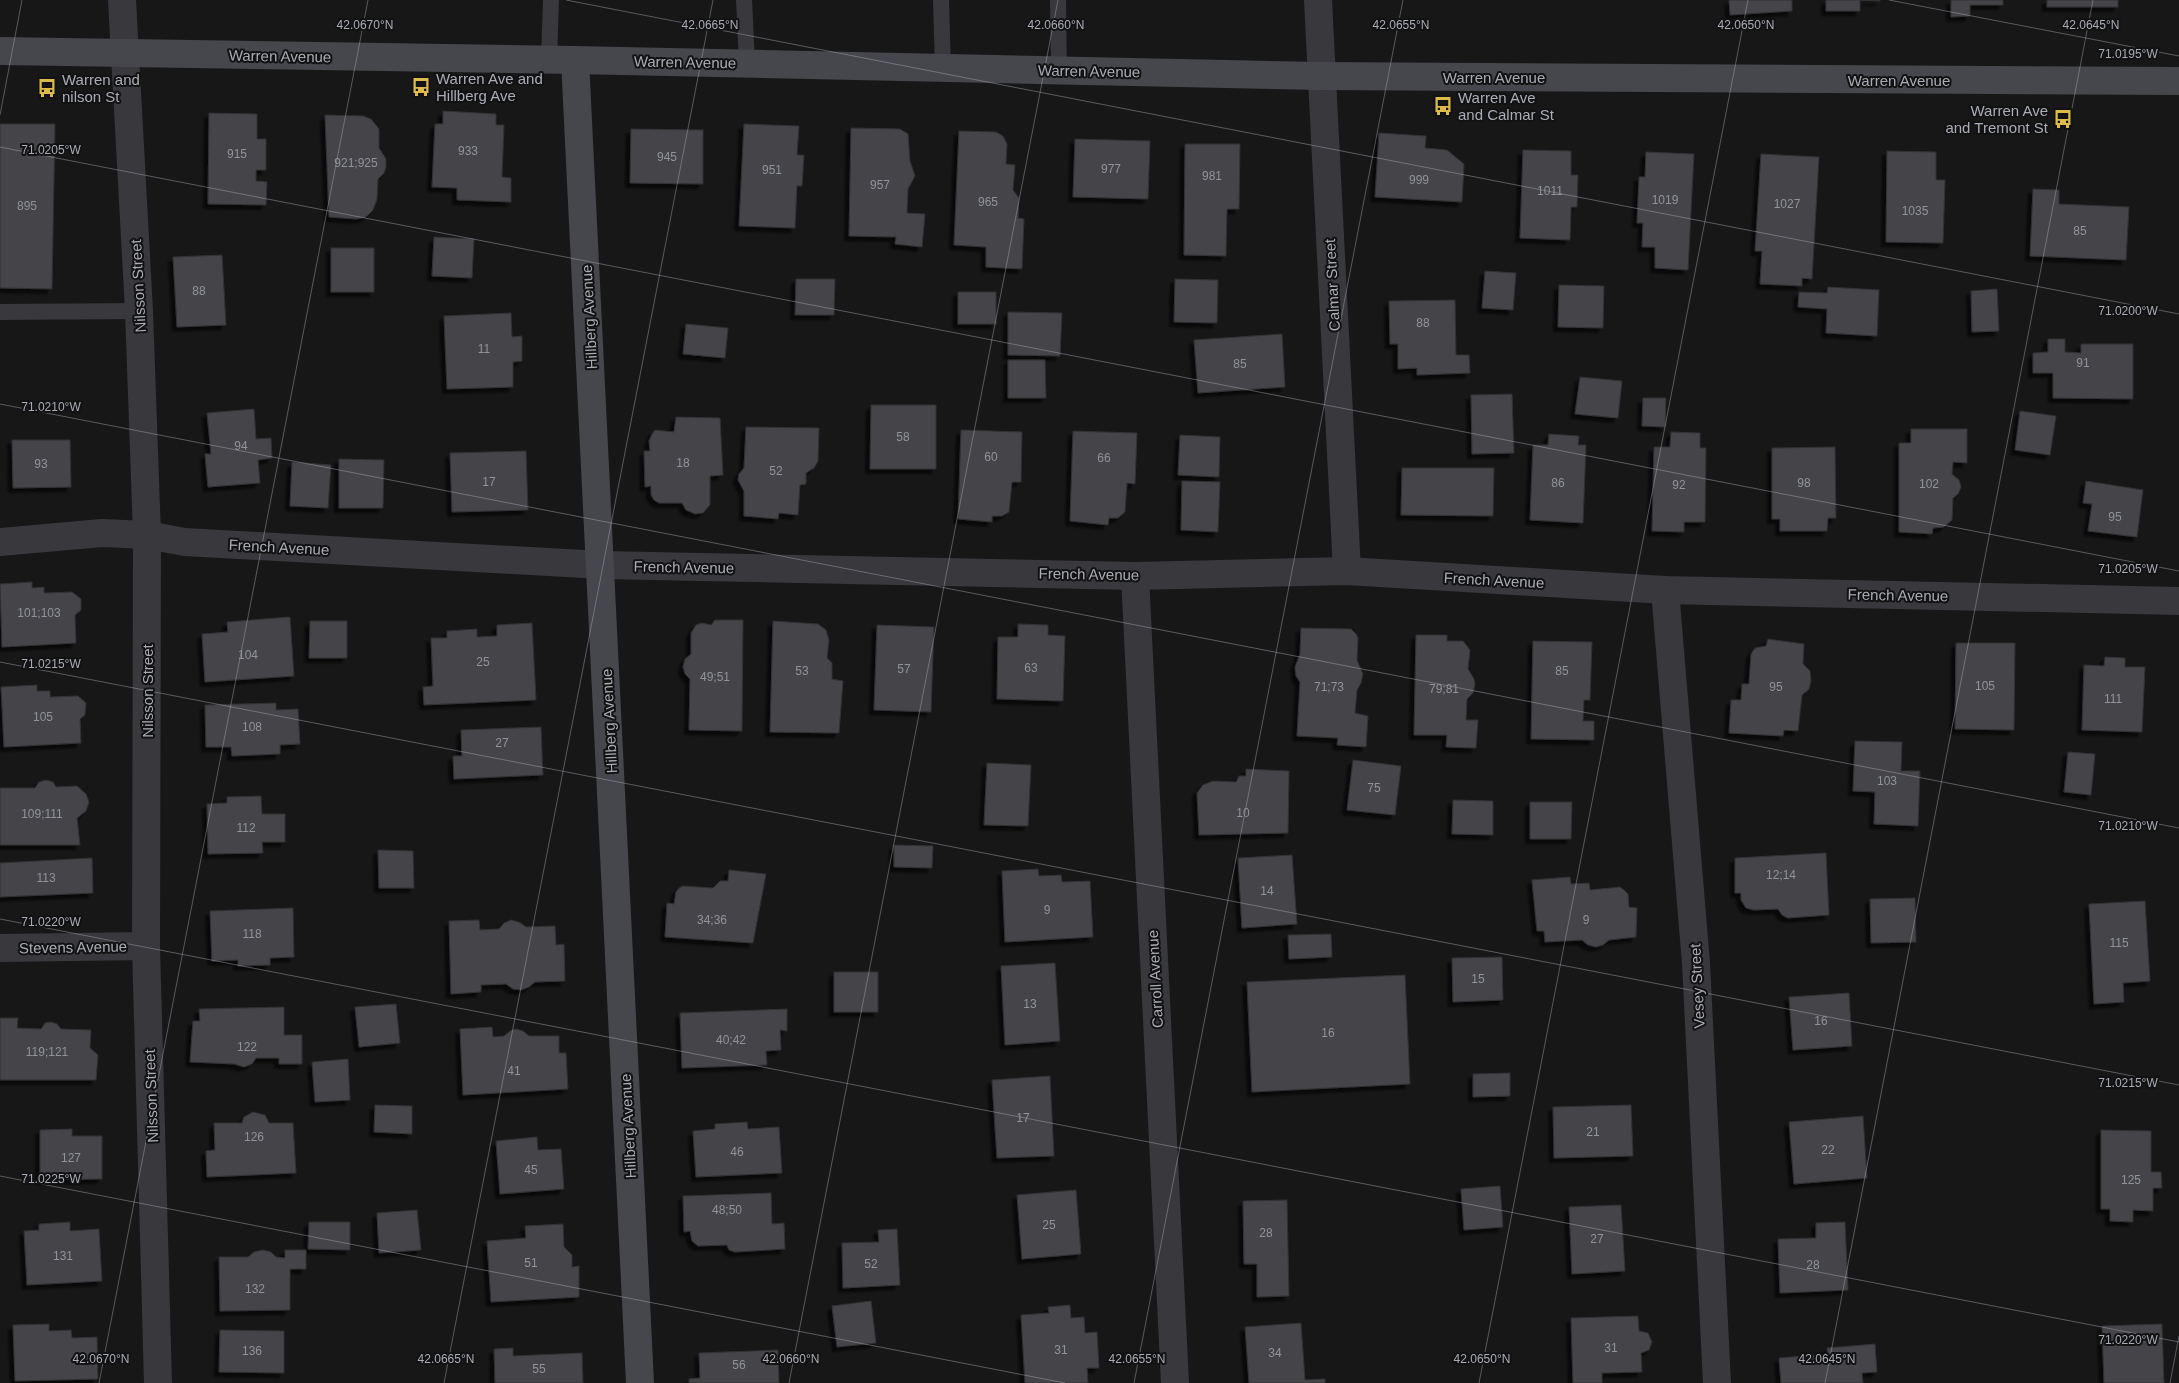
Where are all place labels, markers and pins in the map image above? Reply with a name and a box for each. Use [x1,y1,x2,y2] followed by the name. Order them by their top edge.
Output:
[436,70,543,104] place label: Warren Ave and Hillberg Ave
[62,71,140,105] place label: Warren and nilson St
[410,76,432,98] bus stop icon: Warren Ave and Hillberg Ave
[36,77,58,99] bus stop icon: Warren and nilson St
[1458,89,1555,123] place label: Warren Ave and Calmar St
[1432,95,1454,117] bus stop icon: Warren Ave and Calmar St
[1945,102,2049,136] place label: Warren Ave and Tremont St
[2052,108,2074,130] bus stop icon: Warren Ave and Tremont St

